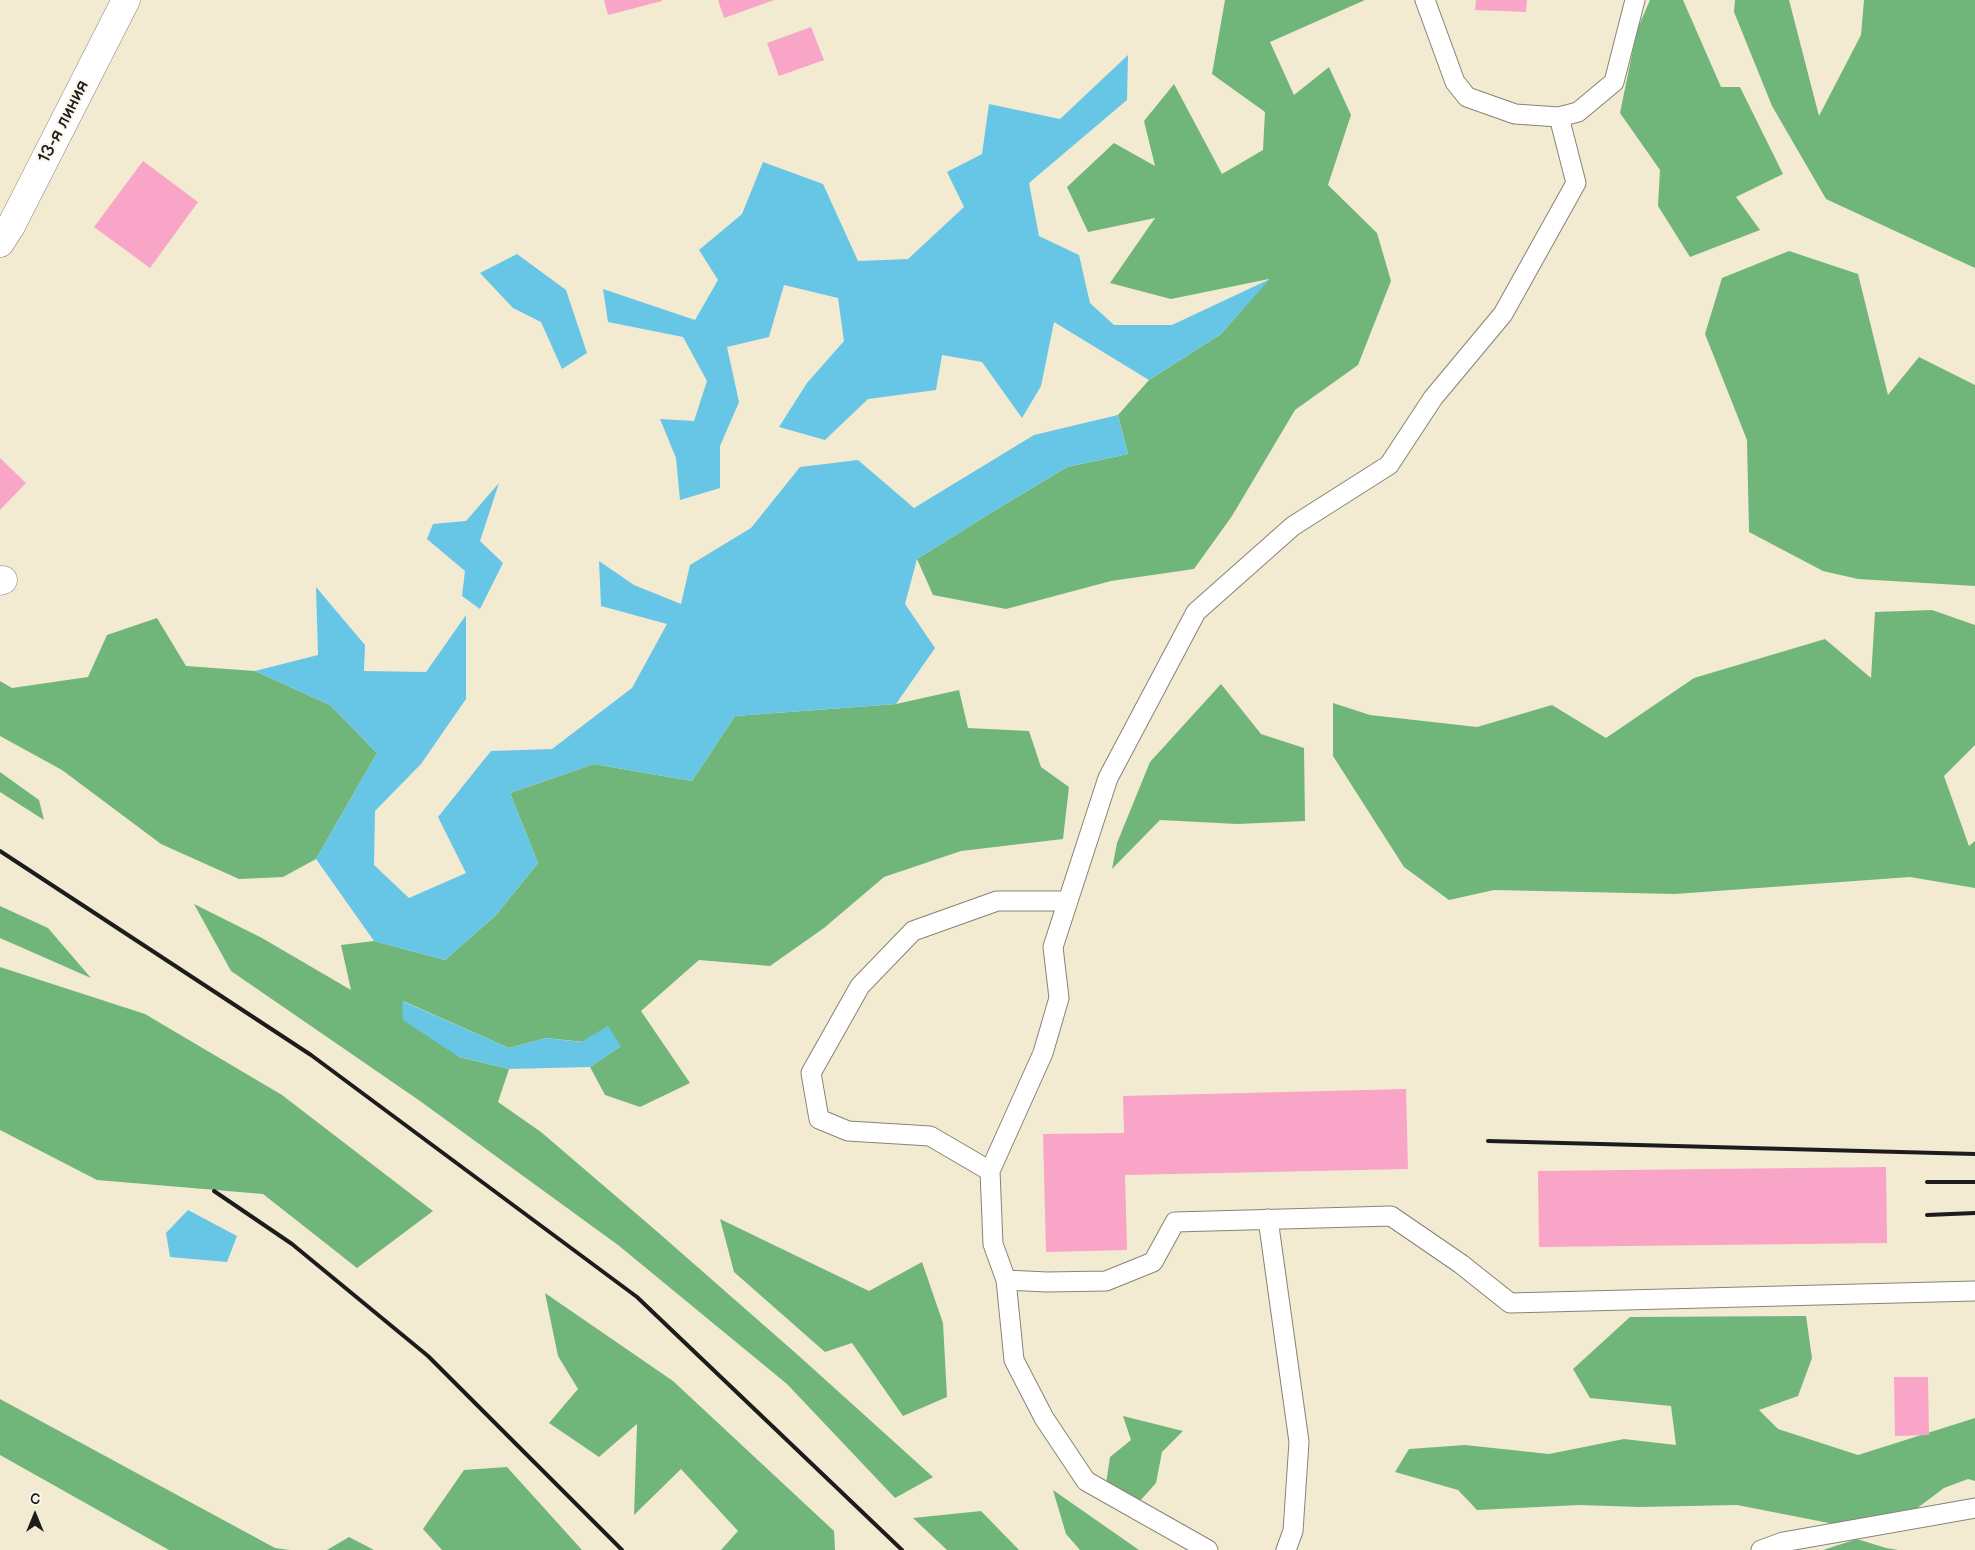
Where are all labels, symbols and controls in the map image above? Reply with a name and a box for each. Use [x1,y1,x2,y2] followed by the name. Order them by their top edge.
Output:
[34,77,94,167] street label: 13-я линия
[10,1490,60,1540] north arrow
[30,1491,40,1508] text: С

